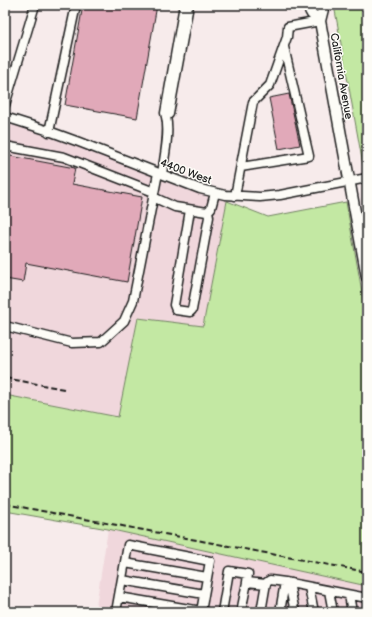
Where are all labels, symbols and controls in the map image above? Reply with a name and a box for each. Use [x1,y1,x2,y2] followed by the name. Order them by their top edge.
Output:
[328,32,356,121] street label: California Avenue
[158,156,214,187] street label: 4400 West

